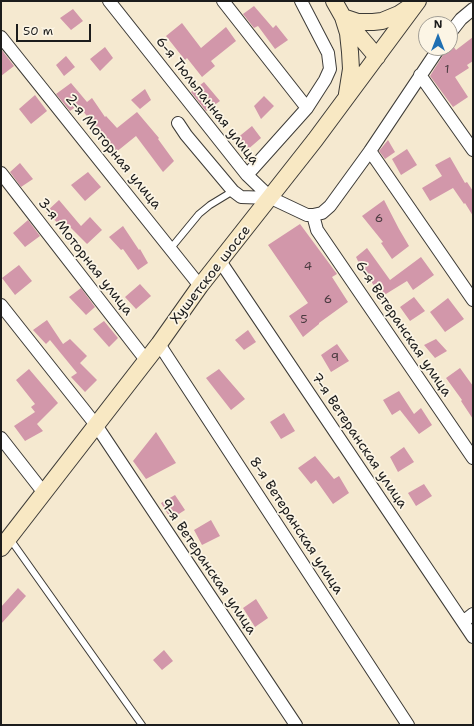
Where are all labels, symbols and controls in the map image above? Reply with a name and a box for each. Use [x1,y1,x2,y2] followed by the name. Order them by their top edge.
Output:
[18,16,93,42] scale bar
[418,16,458,56] north arrow
[434,17,442,32] text: N
[23,23,53,39] text: 50 m
[152,33,262,169] street label: 6-я Тюльпанная улица
[444,63,450,77] house number: 1
[61,91,165,213] street label: 2-я Моторная улица
[34,195,136,319] street label: 3-я Моторная улица
[375,212,383,226] house number: 6
[167,222,255,328] street label: Хушетское шоссе
[351,258,455,400] street label: 6-я Ветеранская улица
[304,260,312,274] house number: 4
[324,293,332,307] house number: 6
[300,313,308,327] house number: 5
[331,351,339,365] house number: 9
[307,370,411,512] street label: 7-я Ветеранская улица
[245,454,347,598] street label: 8-я Ветеранская улица
[156,496,260,638] street label: 9-я Ветеранская улица

